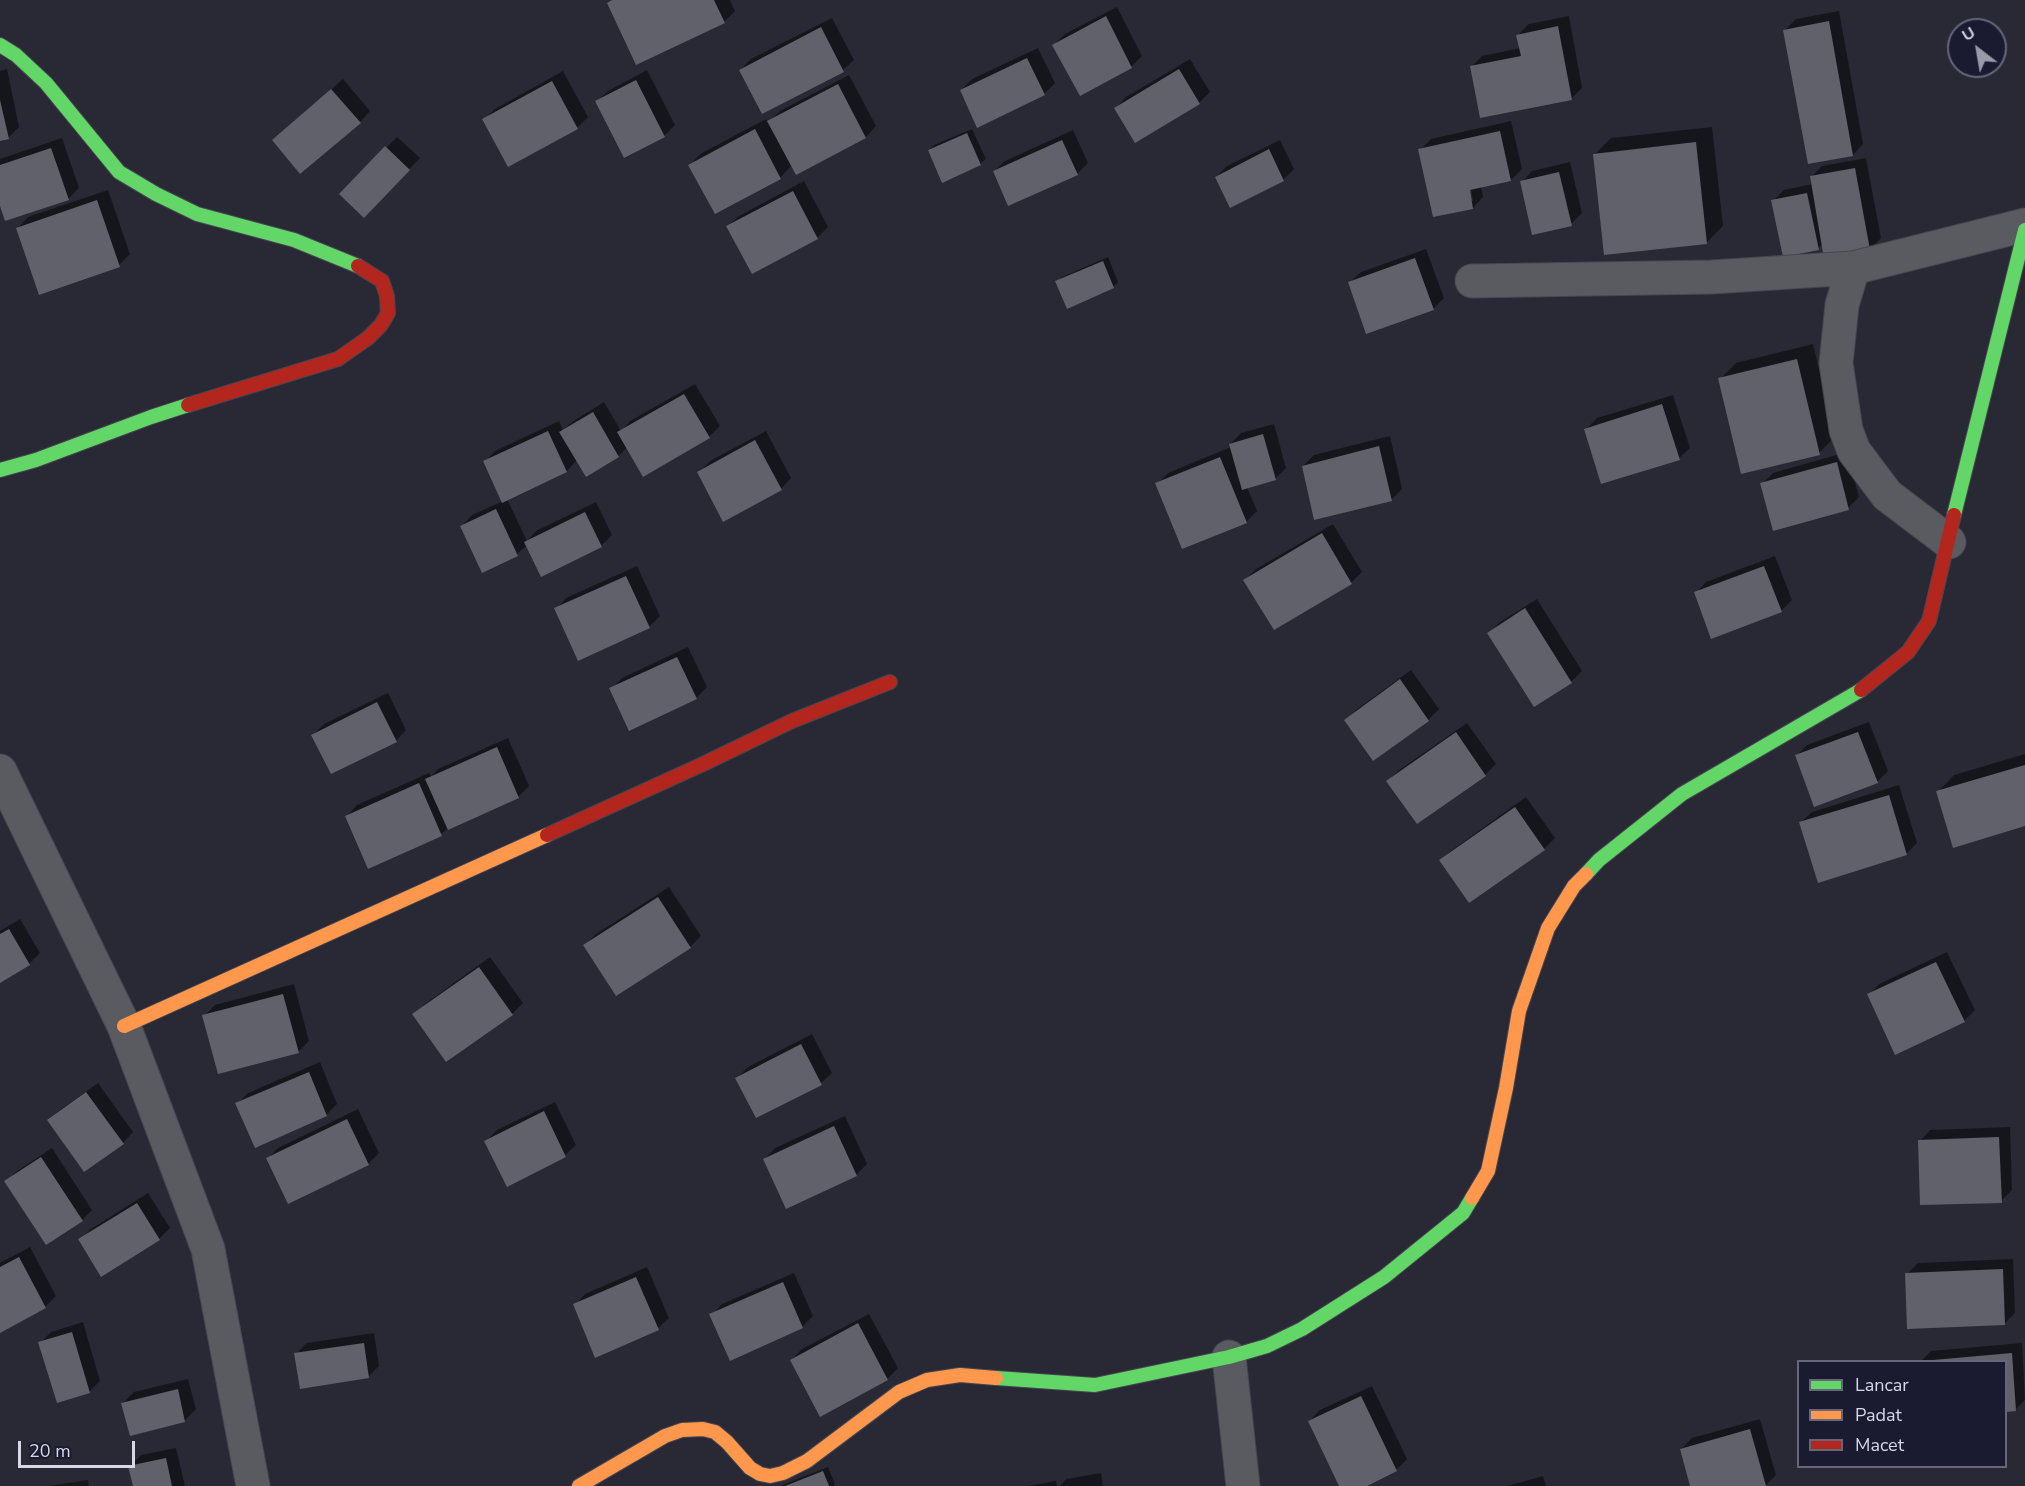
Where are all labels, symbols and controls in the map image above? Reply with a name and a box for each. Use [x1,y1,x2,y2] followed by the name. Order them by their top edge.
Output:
[1947,18,2007,78] north arrow
[1958,22,1979,47] text: U
[1797,1360,2007,1468] legend
[1855,1373,1909,1397] text: Lancar
[1855,1403,1902,1427] text: Padat
[21,1429,138,1467] scale bar
[1855,1433,1904,1457] text: Macet
[29,1439,71,1463] text: 20 m

